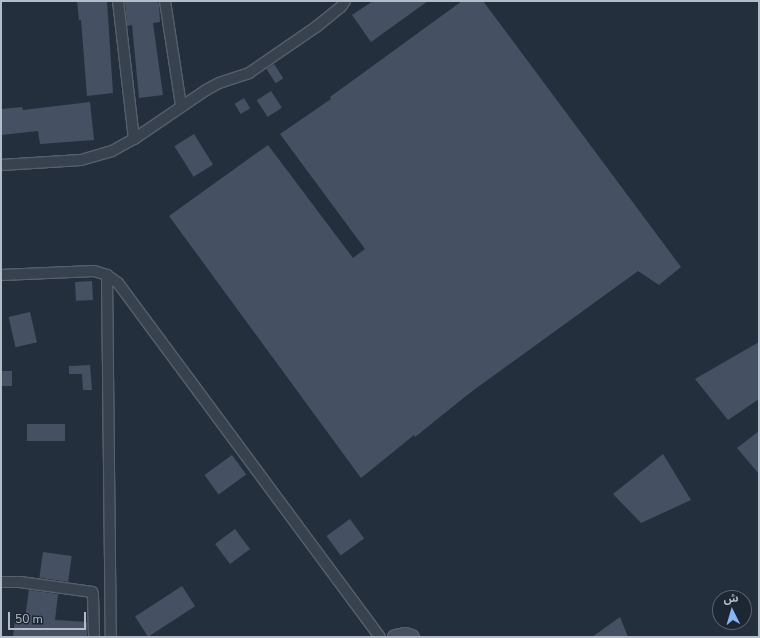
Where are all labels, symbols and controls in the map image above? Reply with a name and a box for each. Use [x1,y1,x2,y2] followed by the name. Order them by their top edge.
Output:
[712,590,752,630] north arrow
[723,590,739,607] text: ش
[10,604,88,630] scale bar
[15,611,43,627] text: 50 m

